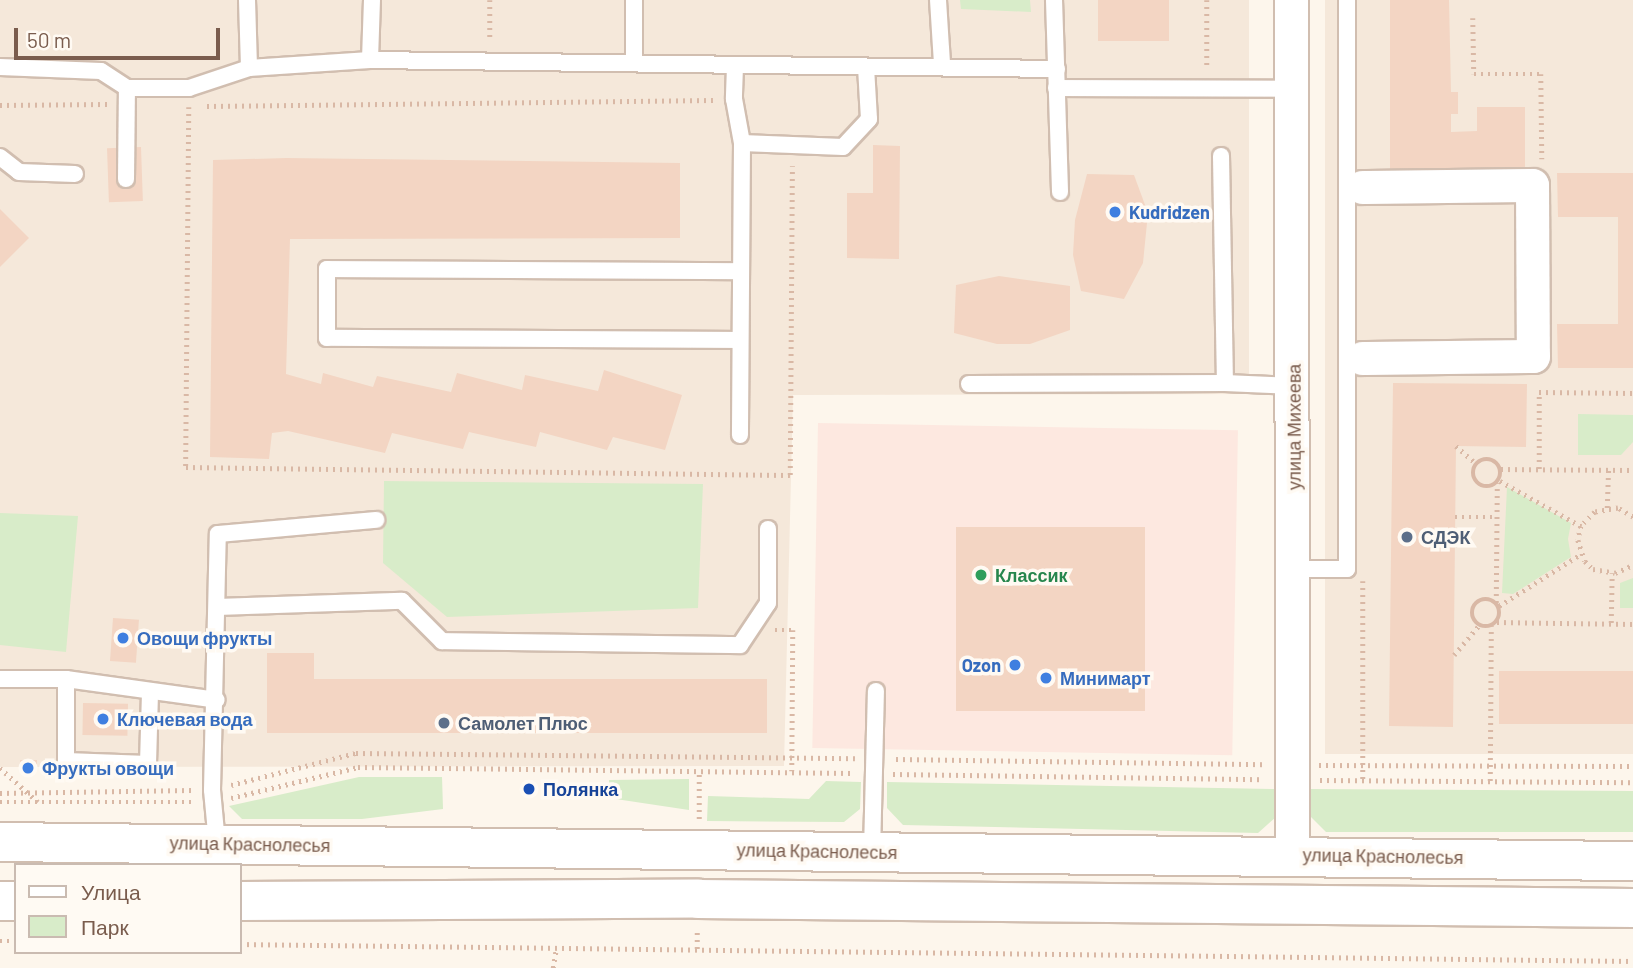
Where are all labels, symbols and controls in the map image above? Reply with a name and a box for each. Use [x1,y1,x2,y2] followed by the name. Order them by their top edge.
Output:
[18,14,224,58] scale bar
[27,27,71,52] text: 50 m
[1129,201,1210,223] place label: Kudridzen
[1107,204,1123,220] marker: Kudridzen
[1283,364,1305,490] street label: улица Михеева
[1421,526,1470,548] place label: СДЭК
[1399,529,1415,545] marker: СДЭК
[995,564,1068,586] place label: Классик
[973,567,989,583] marker: Классик
[137,627,272,649] place label: Овощи фрукты
[115,630,131,646] marker: Овощи фрукты
[962,654,1001,676] place label: Ozon
[1007,657,1023,673] marker: Ozon
[1060,667,1151,689] place label: Минимарт
[1038,670,1054,686] marker: Минимарт
[117,708,253,730] place label: Ключевая вода
[95,711,111,727] marker: Ключевая вода
[458,712,588,734] place label: Самолет Плюс
[436,715,452,731] marker: Самолет Плюс
[42,757,174,779] place label: Фрукты овощи
[20,760,36,776] marker: Фрукты овощи
[543,778,618,800] place label: Полянка
[521,781,537,797] marker: Полянка
[169,832,331,856] street label: улица Краснолесья
[736,839,898,863] street label: улица Краснолесья
[1302,844,1464,868] street label: улица Краснолесья
[14,863,242,954] legend
[81,879,141,904] text: Улица
[81,914,129,939] text: Парк

